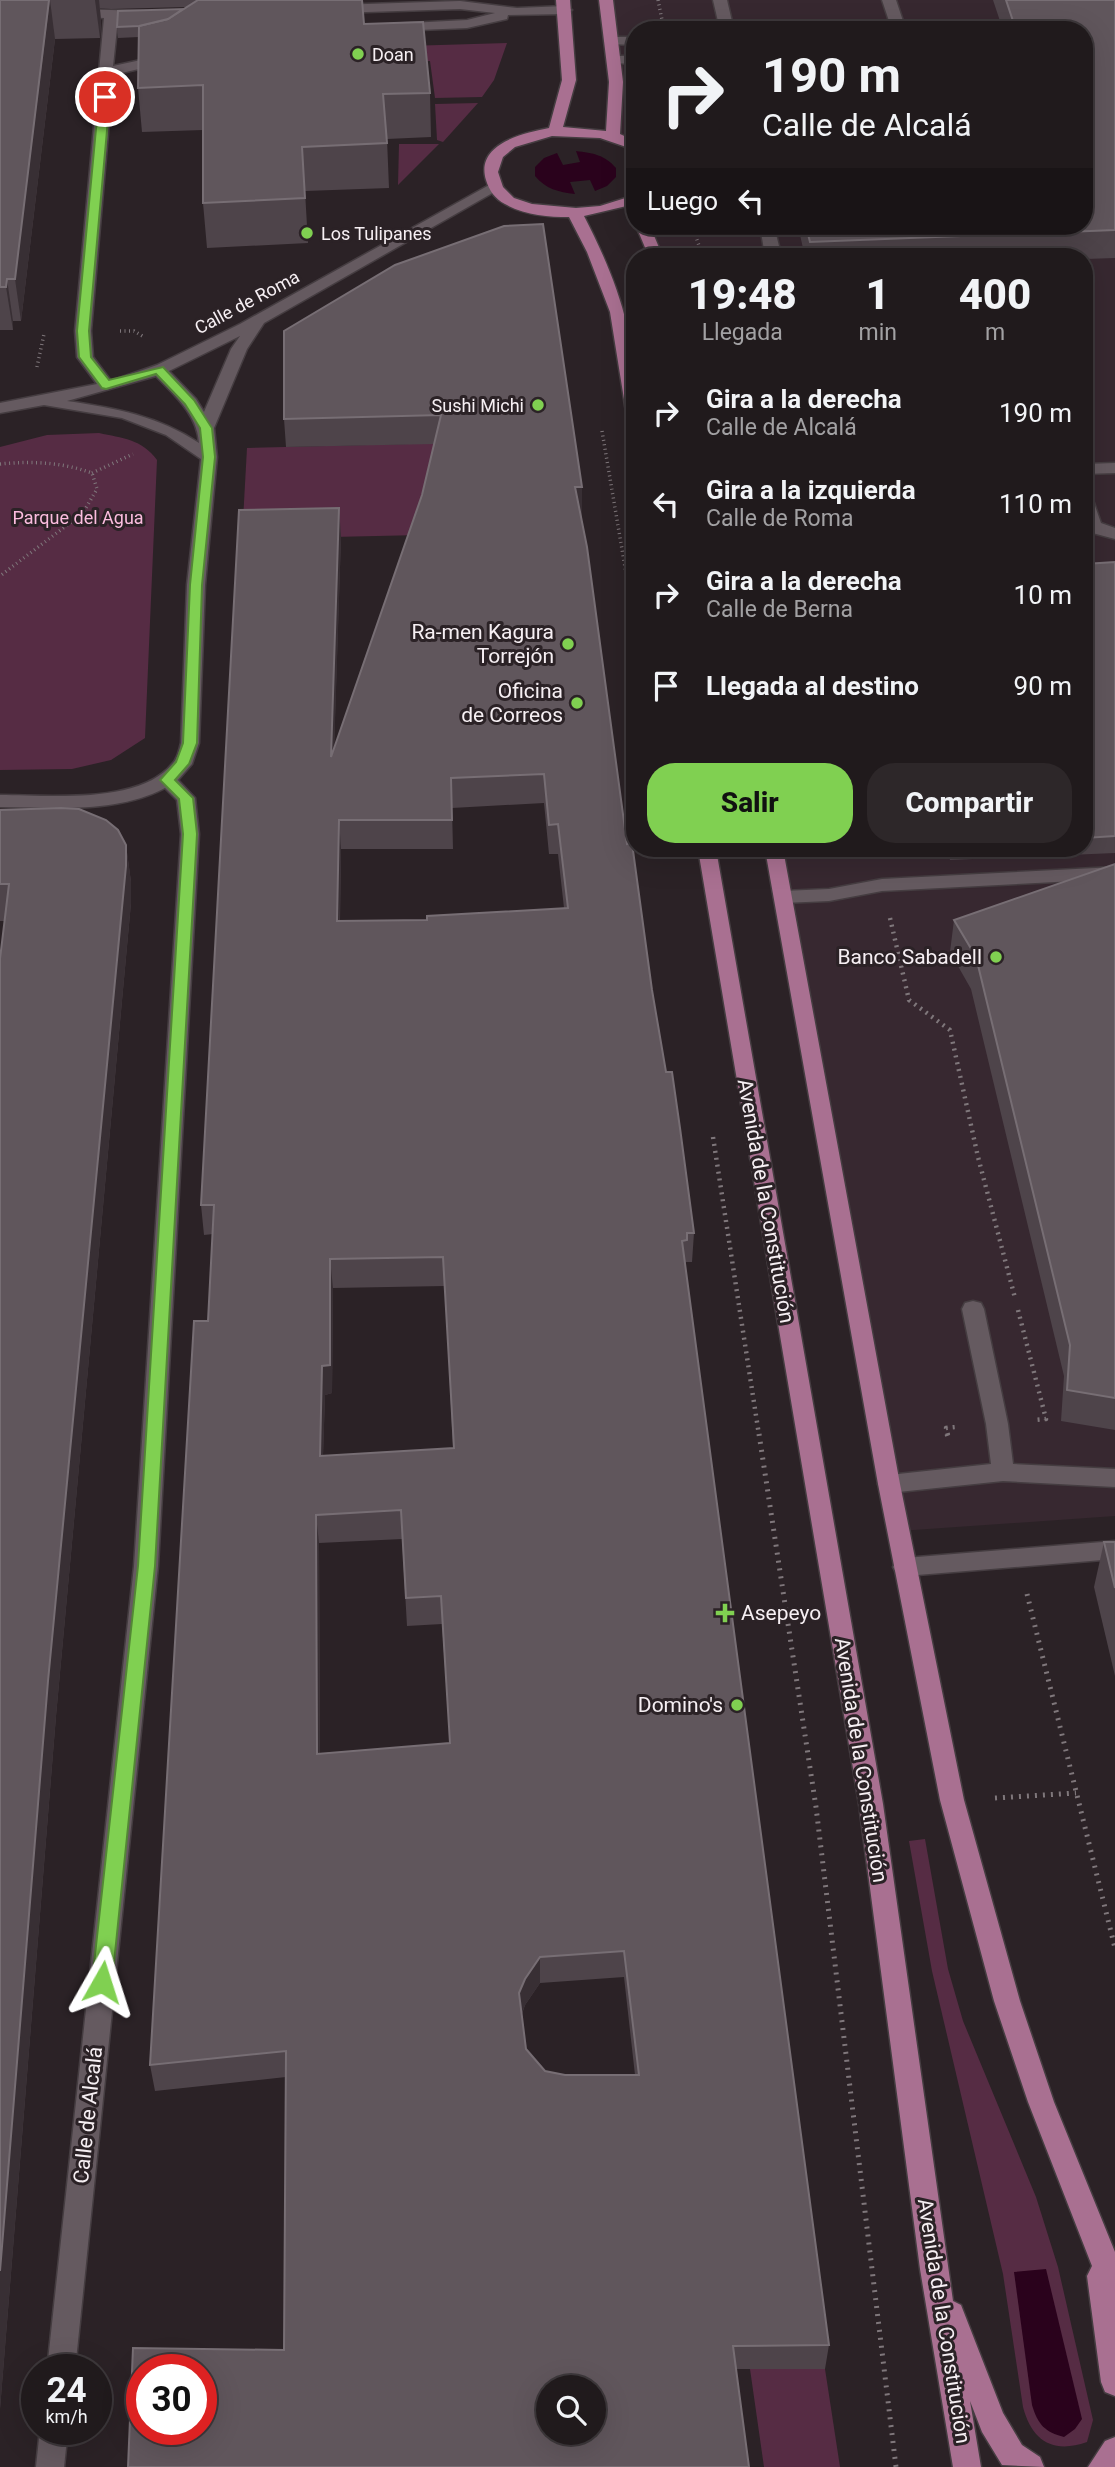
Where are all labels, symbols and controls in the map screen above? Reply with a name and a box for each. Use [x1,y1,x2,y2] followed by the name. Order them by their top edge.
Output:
[372,44,414,65] place label: Doan
[350,46,366,62] marker: Doan
[762,47,901,104] text: 190 m
[647,49,738,140] icon: right
[75,67,135,127] pin
[86,78,124,116] icon: arrive
[762,106,972,144] text: Calle de Alcalá
[732,182,770,220] icon: left
[647,186,718,216] text: Luego
[321,223,432,244] place label: Los Tulipanes
[299,225,315,241] marker: Los Tulipanes
[191,266,303,338] street label: Calle de Roma
[688,270,797,319] text: 19:48
[866,270,890,319] text: 1
[959,270,1031,319] text: 400
[702,319,783,346] text: Llegada
[858,319,897,346] text: min
[985,319,1005,346] text: m
[706,384,902,414] text: Gira a la derecha
[647,394,685,432] icon: right
[432,395,524,416] place label: Sushi Michi
[530,397,546,413] marker: Sushi Michi
[999,398,1072,428] text: 190 m
[706,414,857,441] text: Calle de Alcalá
[706,475,916,505] text: Gira a la izquierda
[647,485,685,523] icon: left
[999,489,1072,519] text: 110 m
[706,505,853,532] text: Calle de Roma
[12,507,144,528] park label: Parque del Agua
[706,566,902,596] text: Gira a la derecha
[647,576,685,614] icon: right
[1014,580,1072,610] text: 10 m
[706,596,853,623] text: Calle de Berna
[411,620,554,668] place label: Ra-men Kagura Torrejón
[560,636,576,652] marker: Ra-men Kagura Torrejón
[647,667,685,705] icon: arrive
[706,671,919,701] text: Llegada al destino
[1014,671,1072,701] text: 90 m
[461,679,563,727] place label: Oficina de Correos
[569,695,585,711] marker: Oficina de Correos
[647,763,853,843] button: Salir
[867,763,1072,843] button: Compartir
[837,945,982,969] place label: Banco Sabadell
[988,949,1004,965] marker: Banco Sabadell
[733,1077,799,1325] street label: Avenida de la Constitución
[741,1601,821,1625] place label: Asepeyo
[715,1603,735,1623] marker: Asepeyo
[830,1636,892,1884] street label: Avenida de la Constitución
[638,1693,723,1717] place label: Domino's
[729,1697,745,1713] marker: Domino's
[65,1945,139,2019] position arrow
[69,2045,107,2185] street label: Calle de Alcalá
[913,2197,975,2445] street label: Avenida de la Constitución
[126,2354,217,2445] speed limit sign: 30
[46,2370,87,2411] text: 24
[536,2375,606,2445] map controls
[536,2375,606,2445] button: search
[45,2406,88,2427] text: km/h

